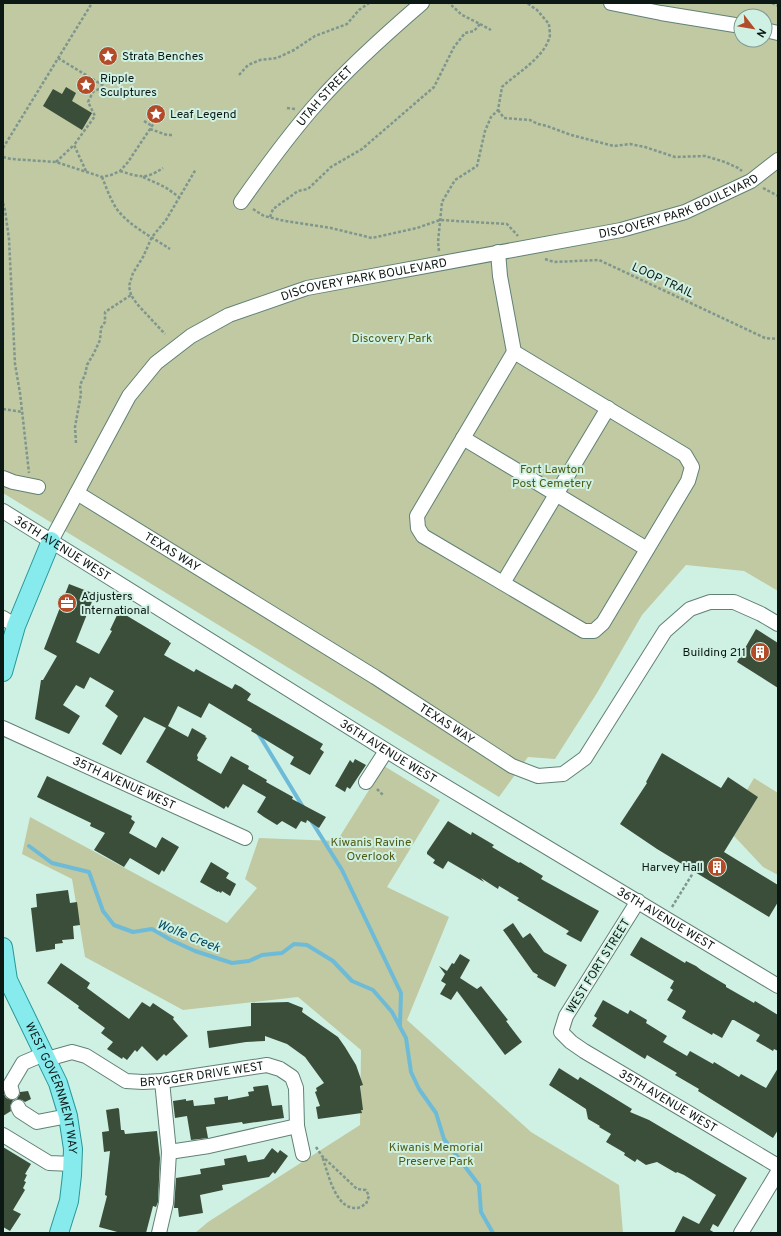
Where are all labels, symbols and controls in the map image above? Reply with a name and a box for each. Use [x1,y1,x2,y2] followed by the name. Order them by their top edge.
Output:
[733,8,773,48] north arrow
[753,26,769,40] text: N
[97,45,119,67] place icon: Strata Benches
[122,49,204,65] place label: Strata Benches
[294,63,357,130] street label: UTAH STREET
[100,71,157,101] place label: Ripple Sculptures
[75,74,97,96] place icon: Ripple Sculptures
[145,103,167,125] place icon: Leaf Legend
[170,107,237,123] place label: Leaf Legend
[598,171,763,243] street label: DISCOVERY PARK BOULEVARD
[279,255,449,305] street label: DISCOVERY PARK BOULEVARD
[629,260,696,302] street label: LOOP TRAIL
[352,331,432,347] park label: Discovery Park
[512,462,592,492] park label: Fort Lawton Post Cemetery
[11,513,113,585] street label: 36TH AVENUE WEST
[141,529,203,576] street label: TEXAS WAY
[81,589,150,619] place label: Adjusters International
[56,592,78,614] office icon: Adjusters International
[749,641,771,663] building icon: Building 211
[683,645,746,661] place label: Building 211
[415,701,478,749] street label: TEXAS WAY
[336,716,439,788] street label: 36TH AVENUE WEST
[70,754,178,814] street label: 35TH AVENUE WEST
[331,835,411,865] park label: Kiwanis Ravine Overlook
[706,856,728,878] building icon: Harvey Hall
[642,860,703,876] place label: Harvey Hall
[614,884,717,955] street label: 36TH AVENUE WEST
[563,916,635,1017] street label: WEST FORT STREET
[154,917,223,957] water label: Wolfe Creek
[21,1020,80,1155] street label: WEST GOVERNMENT WAY
[139,1059,265,1091] street label: BRYGGER DRIVE WEST
[615,1066,720,1137] street label: 35TH AVENUE WEST
[389,1140,483,1170] park label: Kiwanis Memorial Preserve Park

